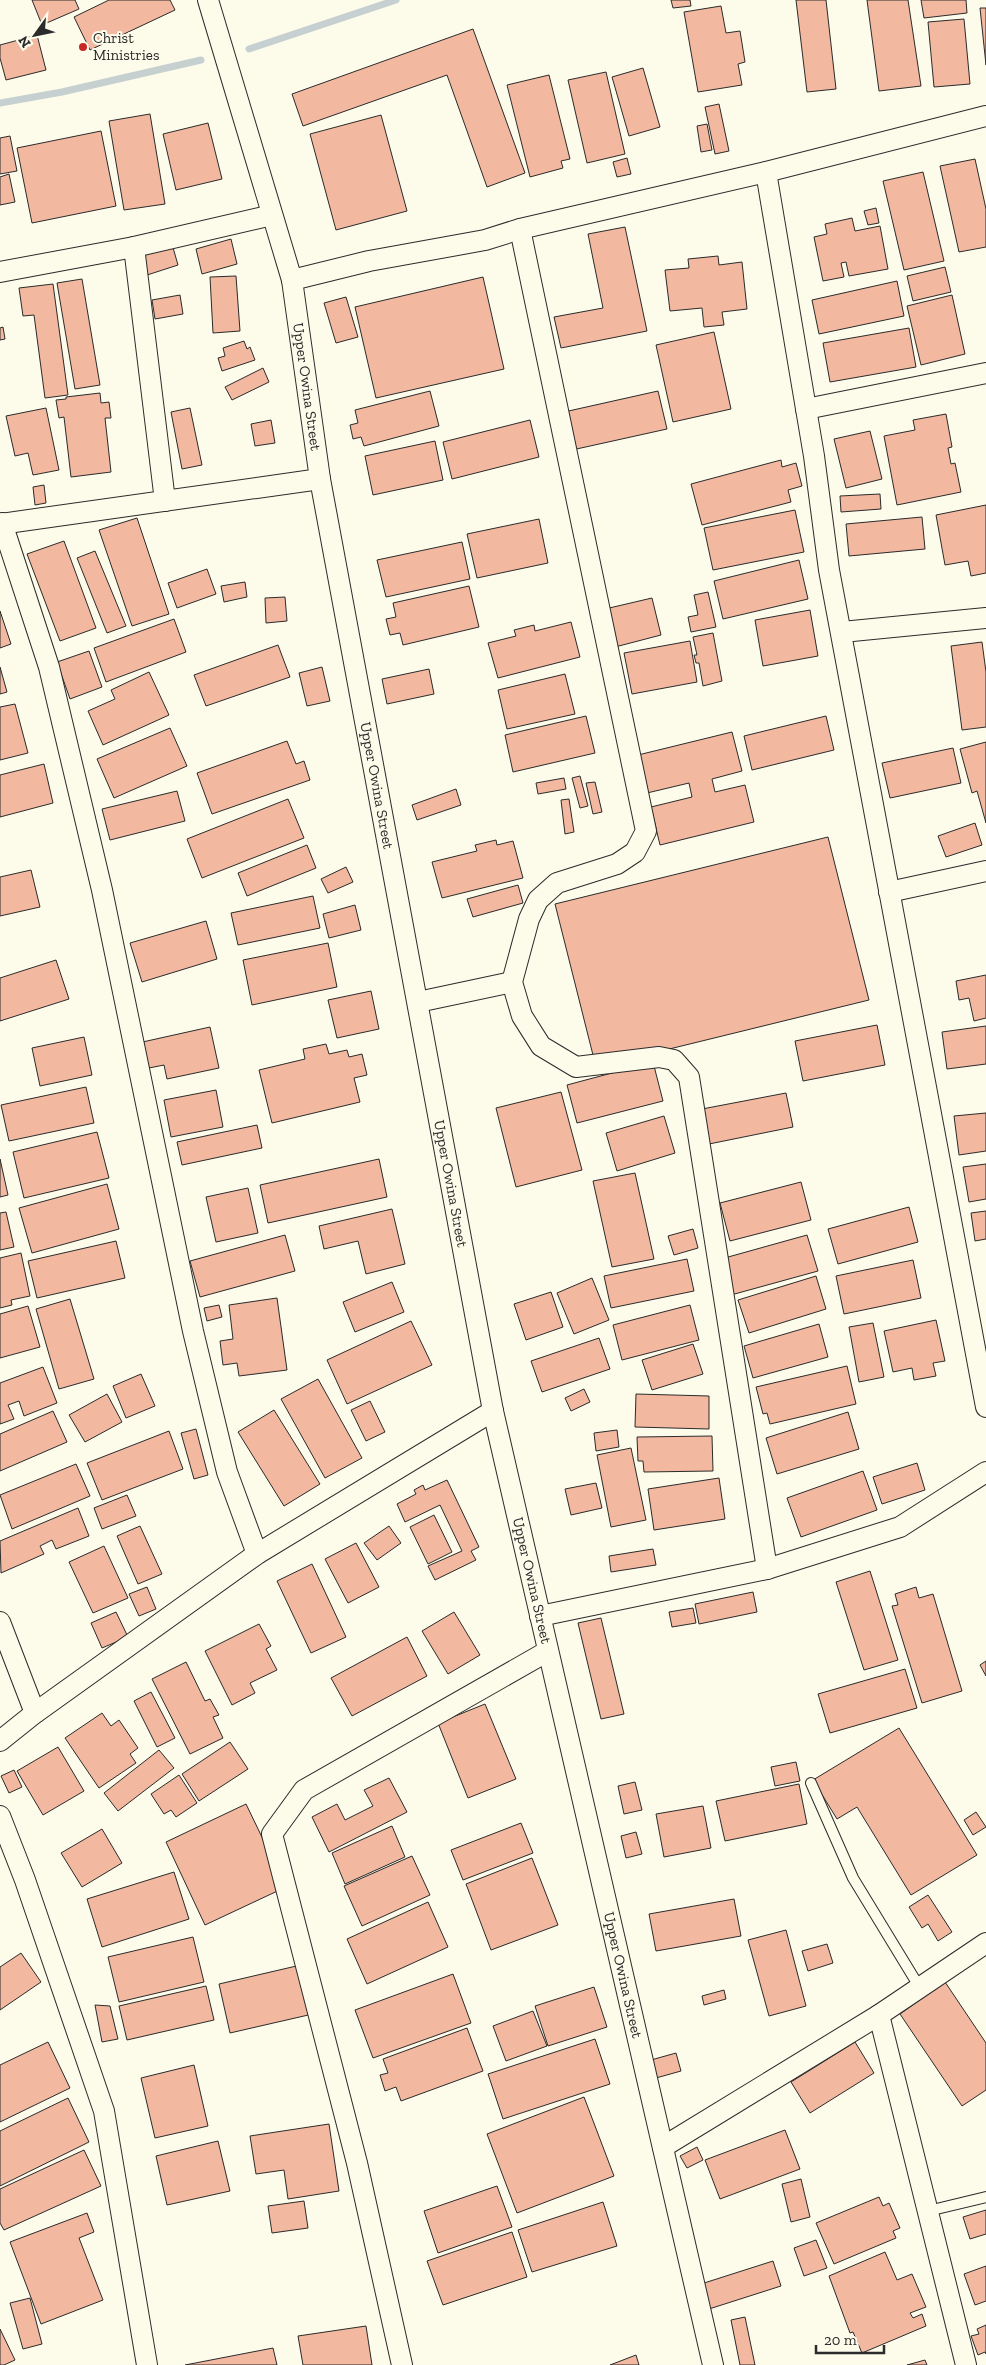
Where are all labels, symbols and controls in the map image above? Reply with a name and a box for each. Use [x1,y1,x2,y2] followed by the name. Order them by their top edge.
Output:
[10,10,60,60] north arrow
[93,29,159,64] place label: Christ Ministries
[14,32,35,51] text: N
[77,41,89,53] marker: Christ Ministries
[289,321,325,452] street label: Upper Owina Street
[356,720,398,851] street label: Upper Owina Street
[430,1119,472,1249] street label: Upper Owina Street
[509,1515,555,1646] street label: Upper Owina Street
[600,1910,646,2040] street label: Upper Owina Street
[816,2322,884,2354] scale bar
[824,2331,857,2349] text: 20 m

